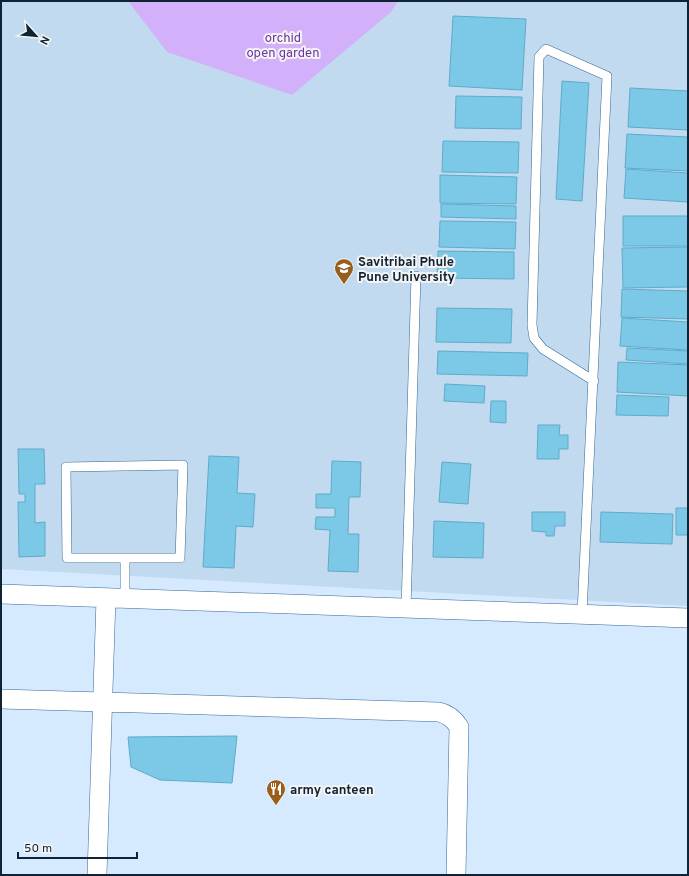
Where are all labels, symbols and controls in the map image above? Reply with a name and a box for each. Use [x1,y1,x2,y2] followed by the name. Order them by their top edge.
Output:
[16,16,56,56] north arrow
[246,31,320,62] park label: orchid open garden
[36,33,52,47] text: N
[358,255,456,286] place label: Savitribai Phule Pune University
[333,257,355,285] school or university icon: Savitribai Phule Pune University
[265,778,287,806] restaurant icon: army canteen
[290,783,374,799] place label: army canteen
[18,834,137,860] scale bar
[24,841,52,857] text: 50 m

